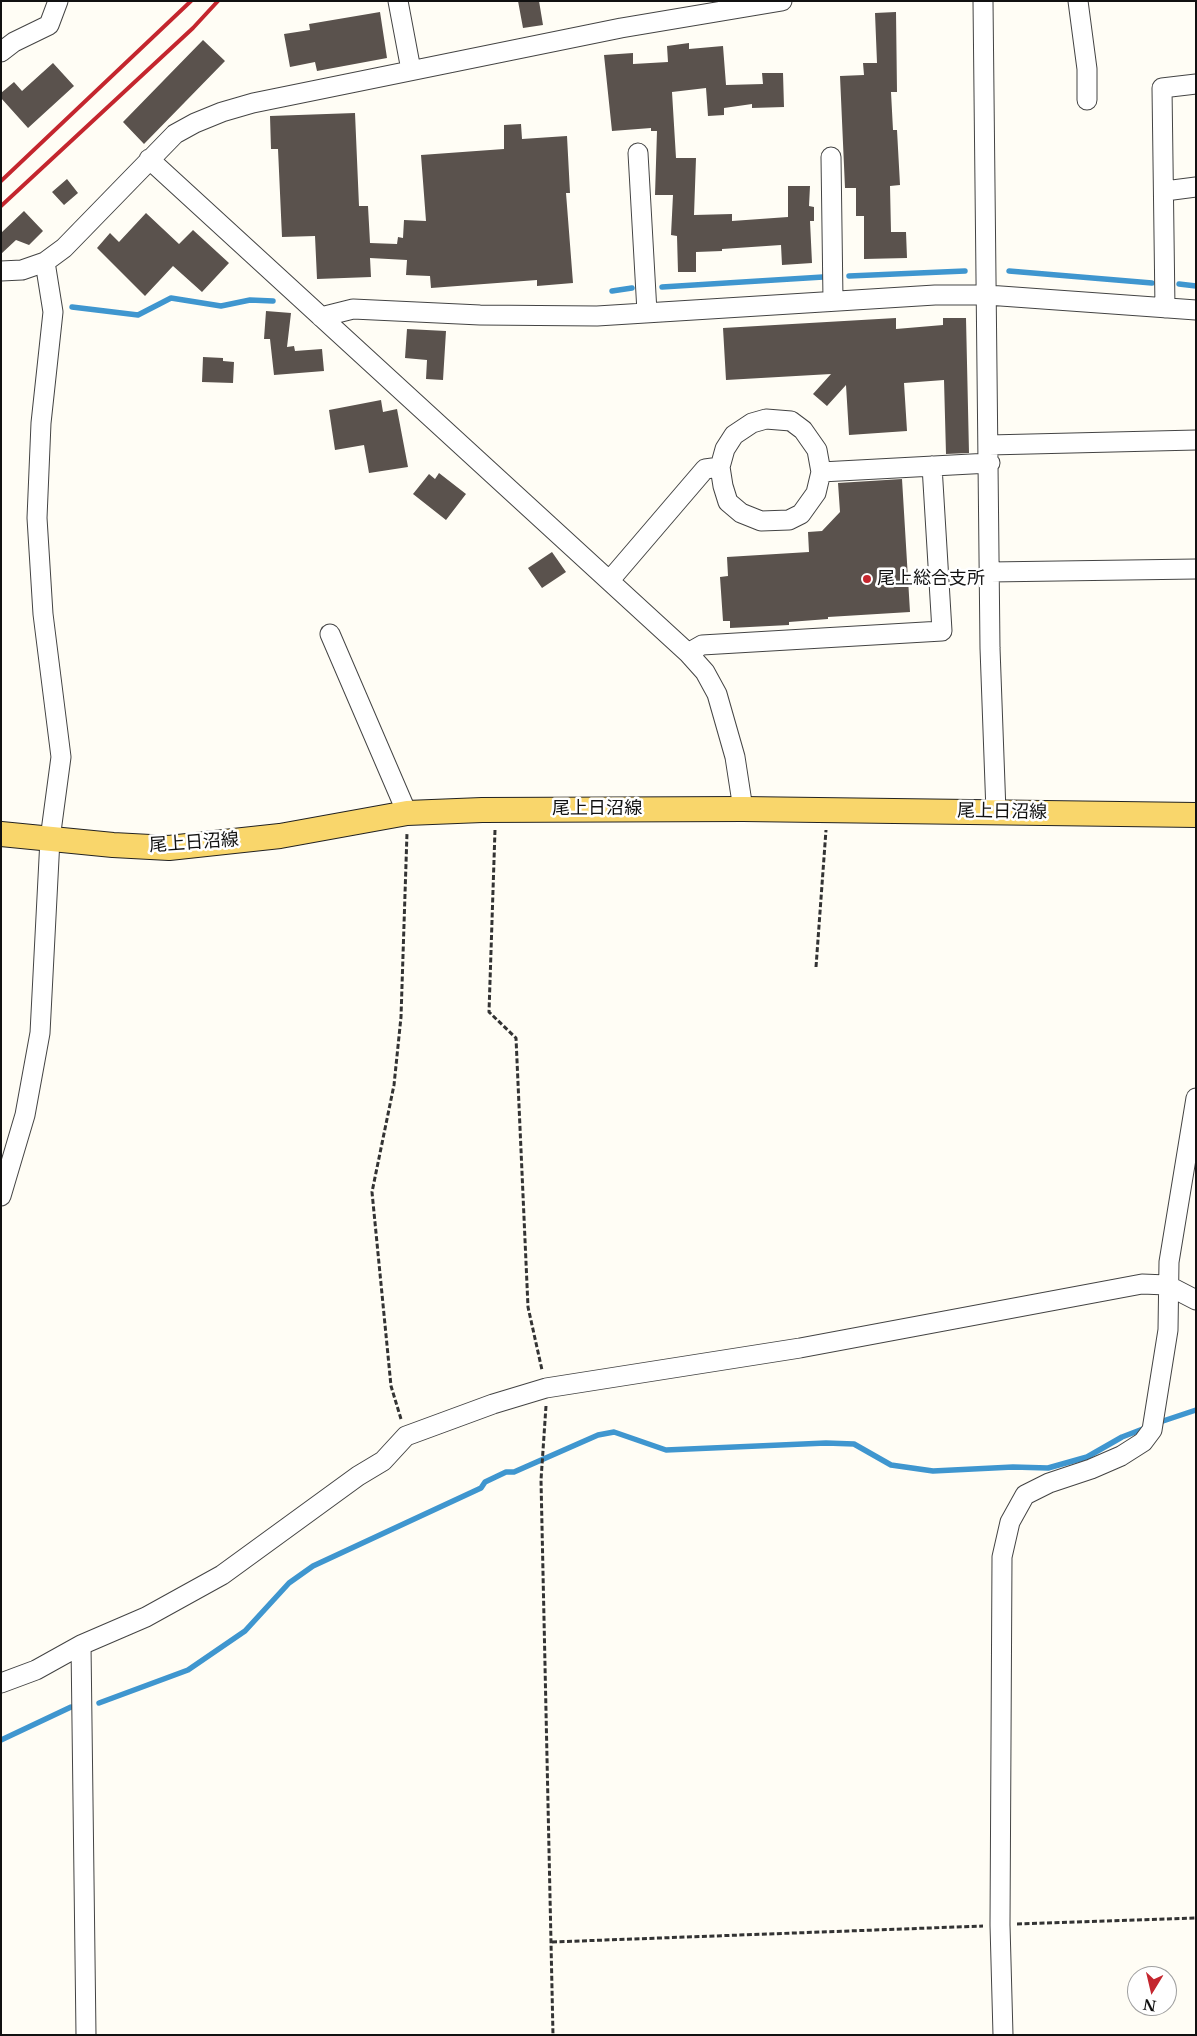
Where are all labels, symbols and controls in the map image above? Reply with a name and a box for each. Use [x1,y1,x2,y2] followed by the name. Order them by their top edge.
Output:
[877,568,985,590] place label: 尾上総合支所
[861,573,873,585] marker: 尾上総合支所
[552,798,642,820] street label: 尾上日沼線
[957,800,1047,824] street label: 尾上日沼線
[148,829,240,857] street label: 尾上日沼線
[1127,1966,1177,2016] north arrow
[1142,1995,1158,2015] text: N

